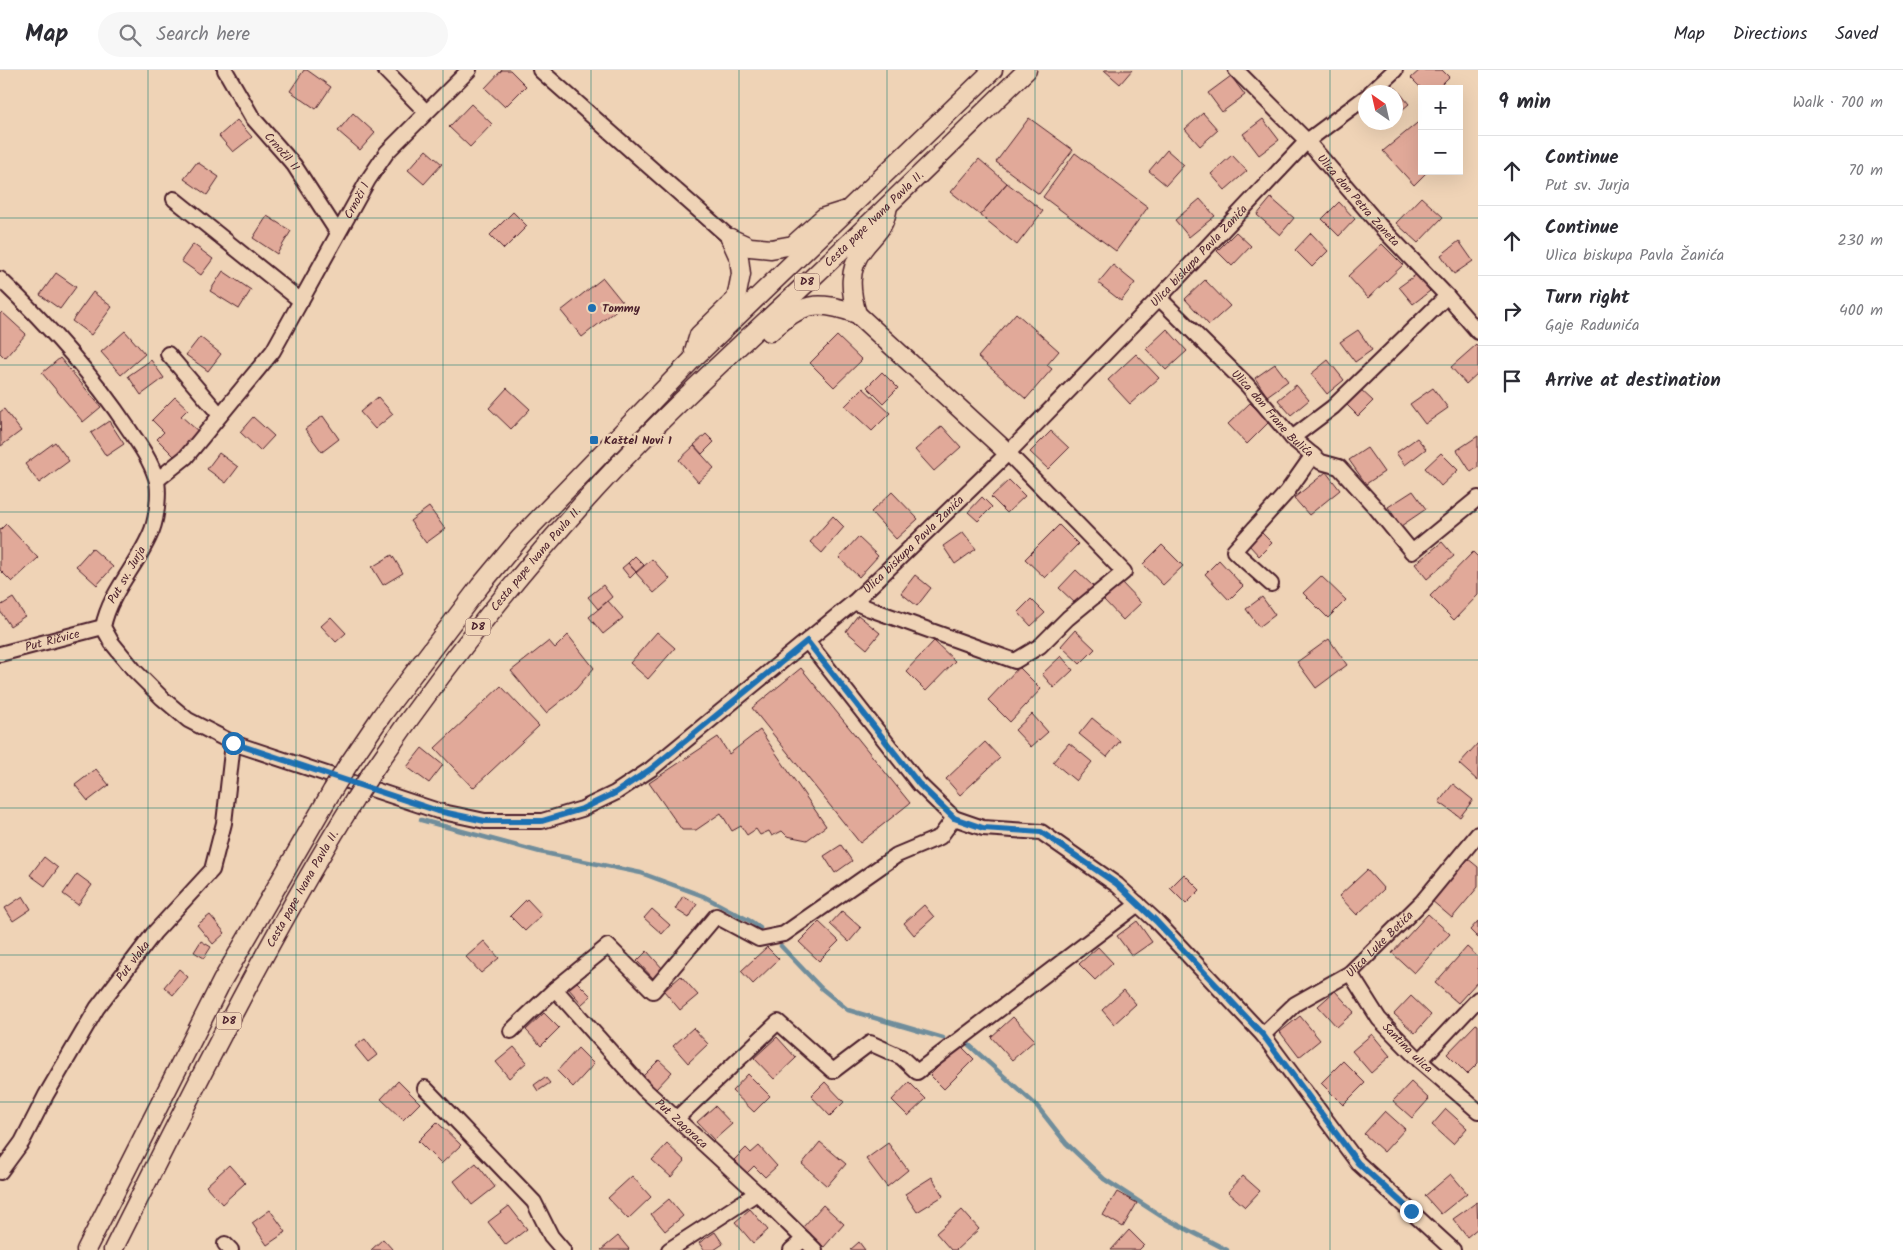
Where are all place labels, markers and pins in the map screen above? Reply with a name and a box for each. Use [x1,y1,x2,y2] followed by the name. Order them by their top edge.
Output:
[602,299,641,318] place label: Tommy
[586,302,598,314] marker: Tommy
[604,431,672,450] place label: Kaštel Novi 1
[588,434,600,446] marker: Kaštel Novi 1

